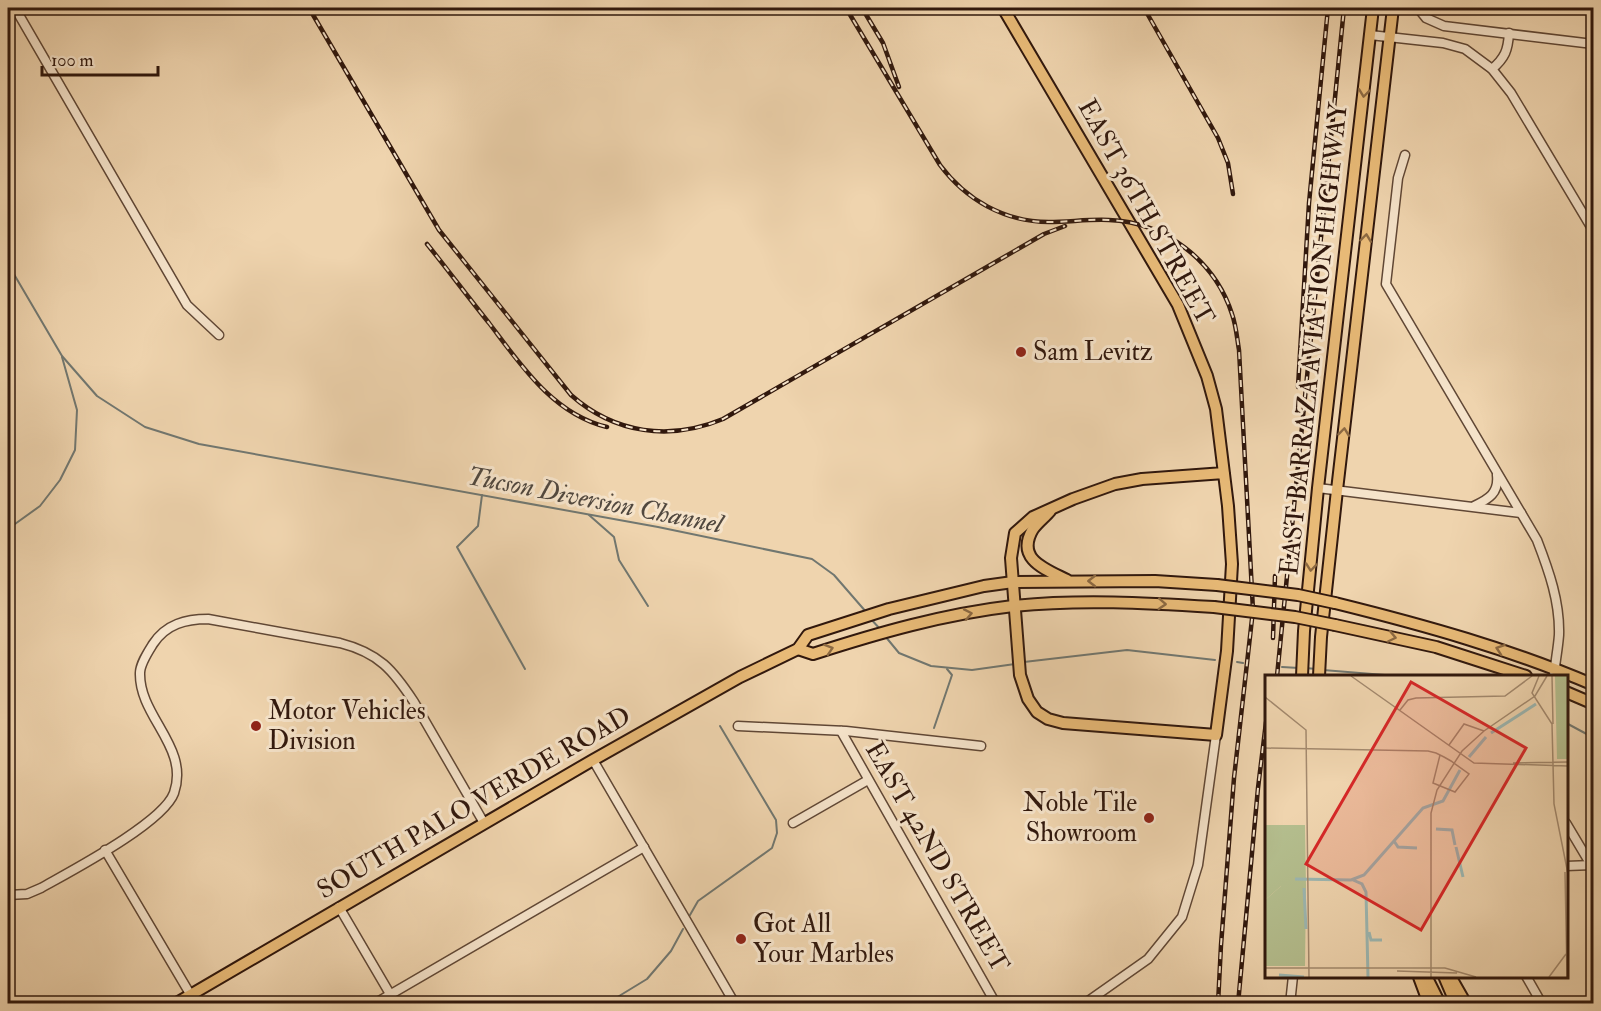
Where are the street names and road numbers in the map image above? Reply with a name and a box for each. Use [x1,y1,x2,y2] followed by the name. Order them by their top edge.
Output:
[1071,94,1221,330] street label: EAST 36TH STREET
[1273,100,1355,577] street label: EAST BARRAZA AVIATION HIGHWAY
[311,700,637,906] street label: SOUTH PALO VERDE ROAD
[858,736,1016,978] street label: EAST 42ND STREET

